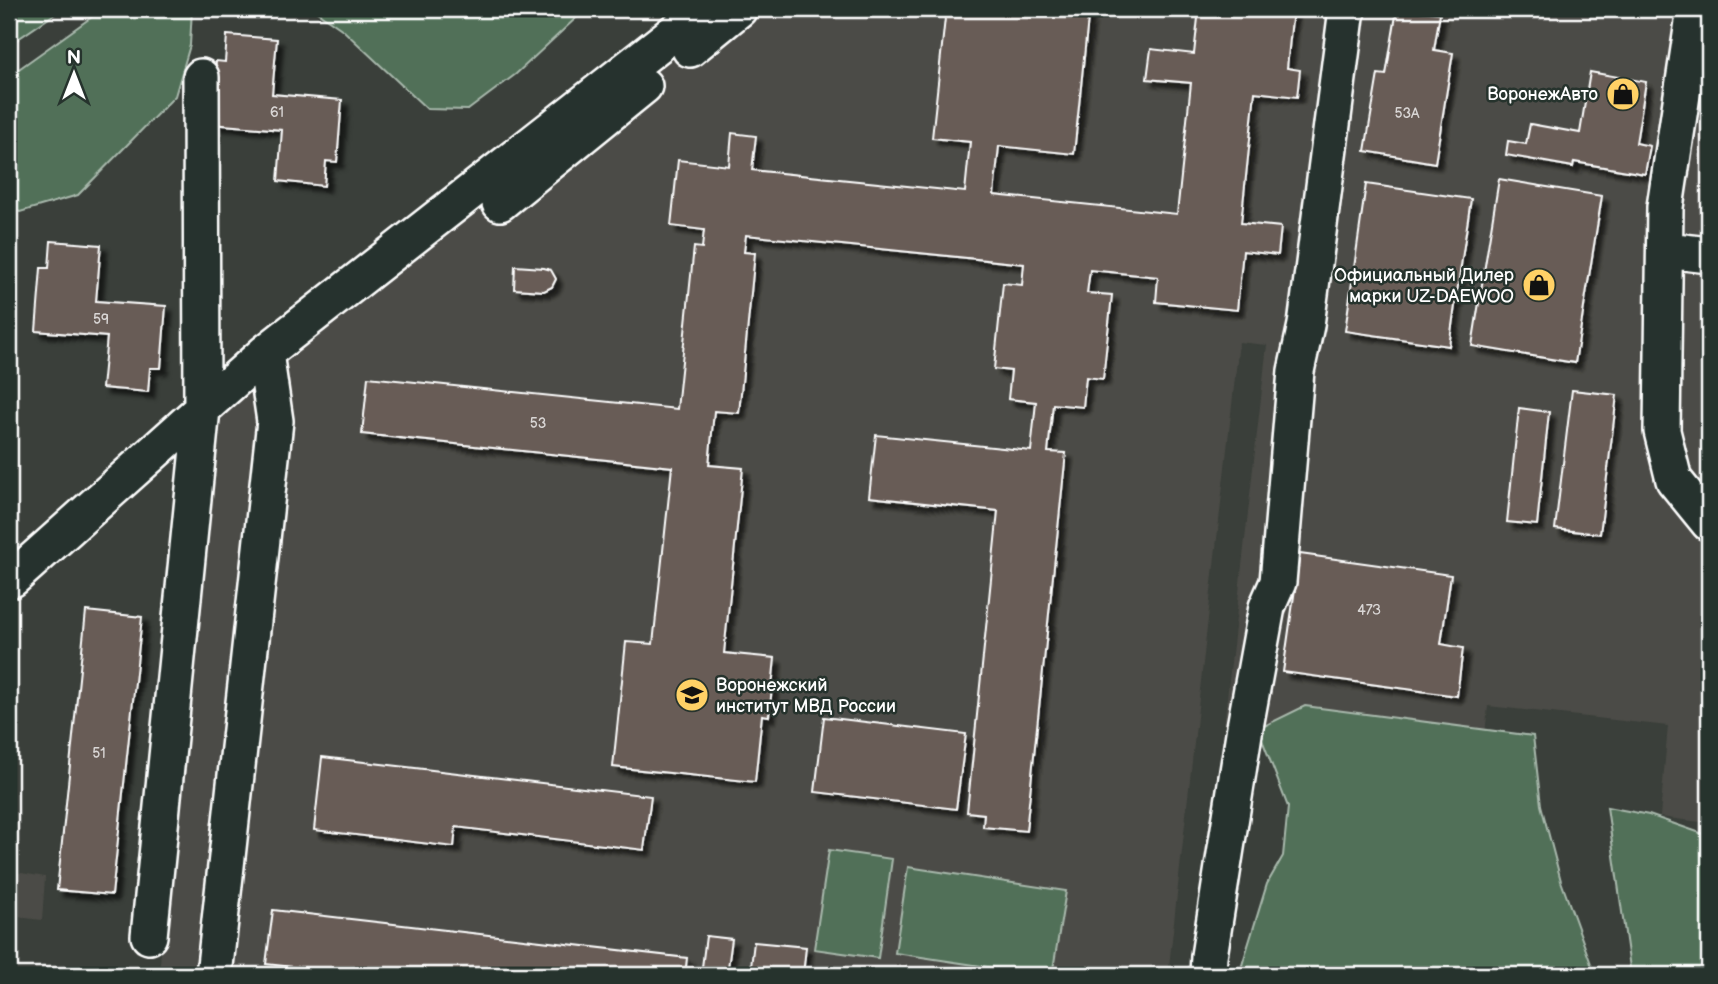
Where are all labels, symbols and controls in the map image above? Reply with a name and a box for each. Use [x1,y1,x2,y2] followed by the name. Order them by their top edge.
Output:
[38,38,108,108] north arrow
[67,47,81,70] text: N
[1604,75,1642,113] shop icon: ВоронежАвто
[1487,84,1598,105] place label: ВоронежАвто
[270,104,284,121] house number: 61
[1394,105,1420,122] house number: 53А
[1334,265,1514,307] place label: Официальный Дилер марки UZ-DAEWOO
[1520,266,1558,304] shop icon: Официальный Дилер марки UZ-DAEWOO
[93,311,109,328] house number: 59
[530,415,546,432] house number: 53
[1357,602,1381,619] house number: 47З
[716,675,896,717] place label: Воронежский институт МВД России
[673,676,711,714] school or university icon: Воронежский институт МВД России
[92,745,106,762] house number: 51

